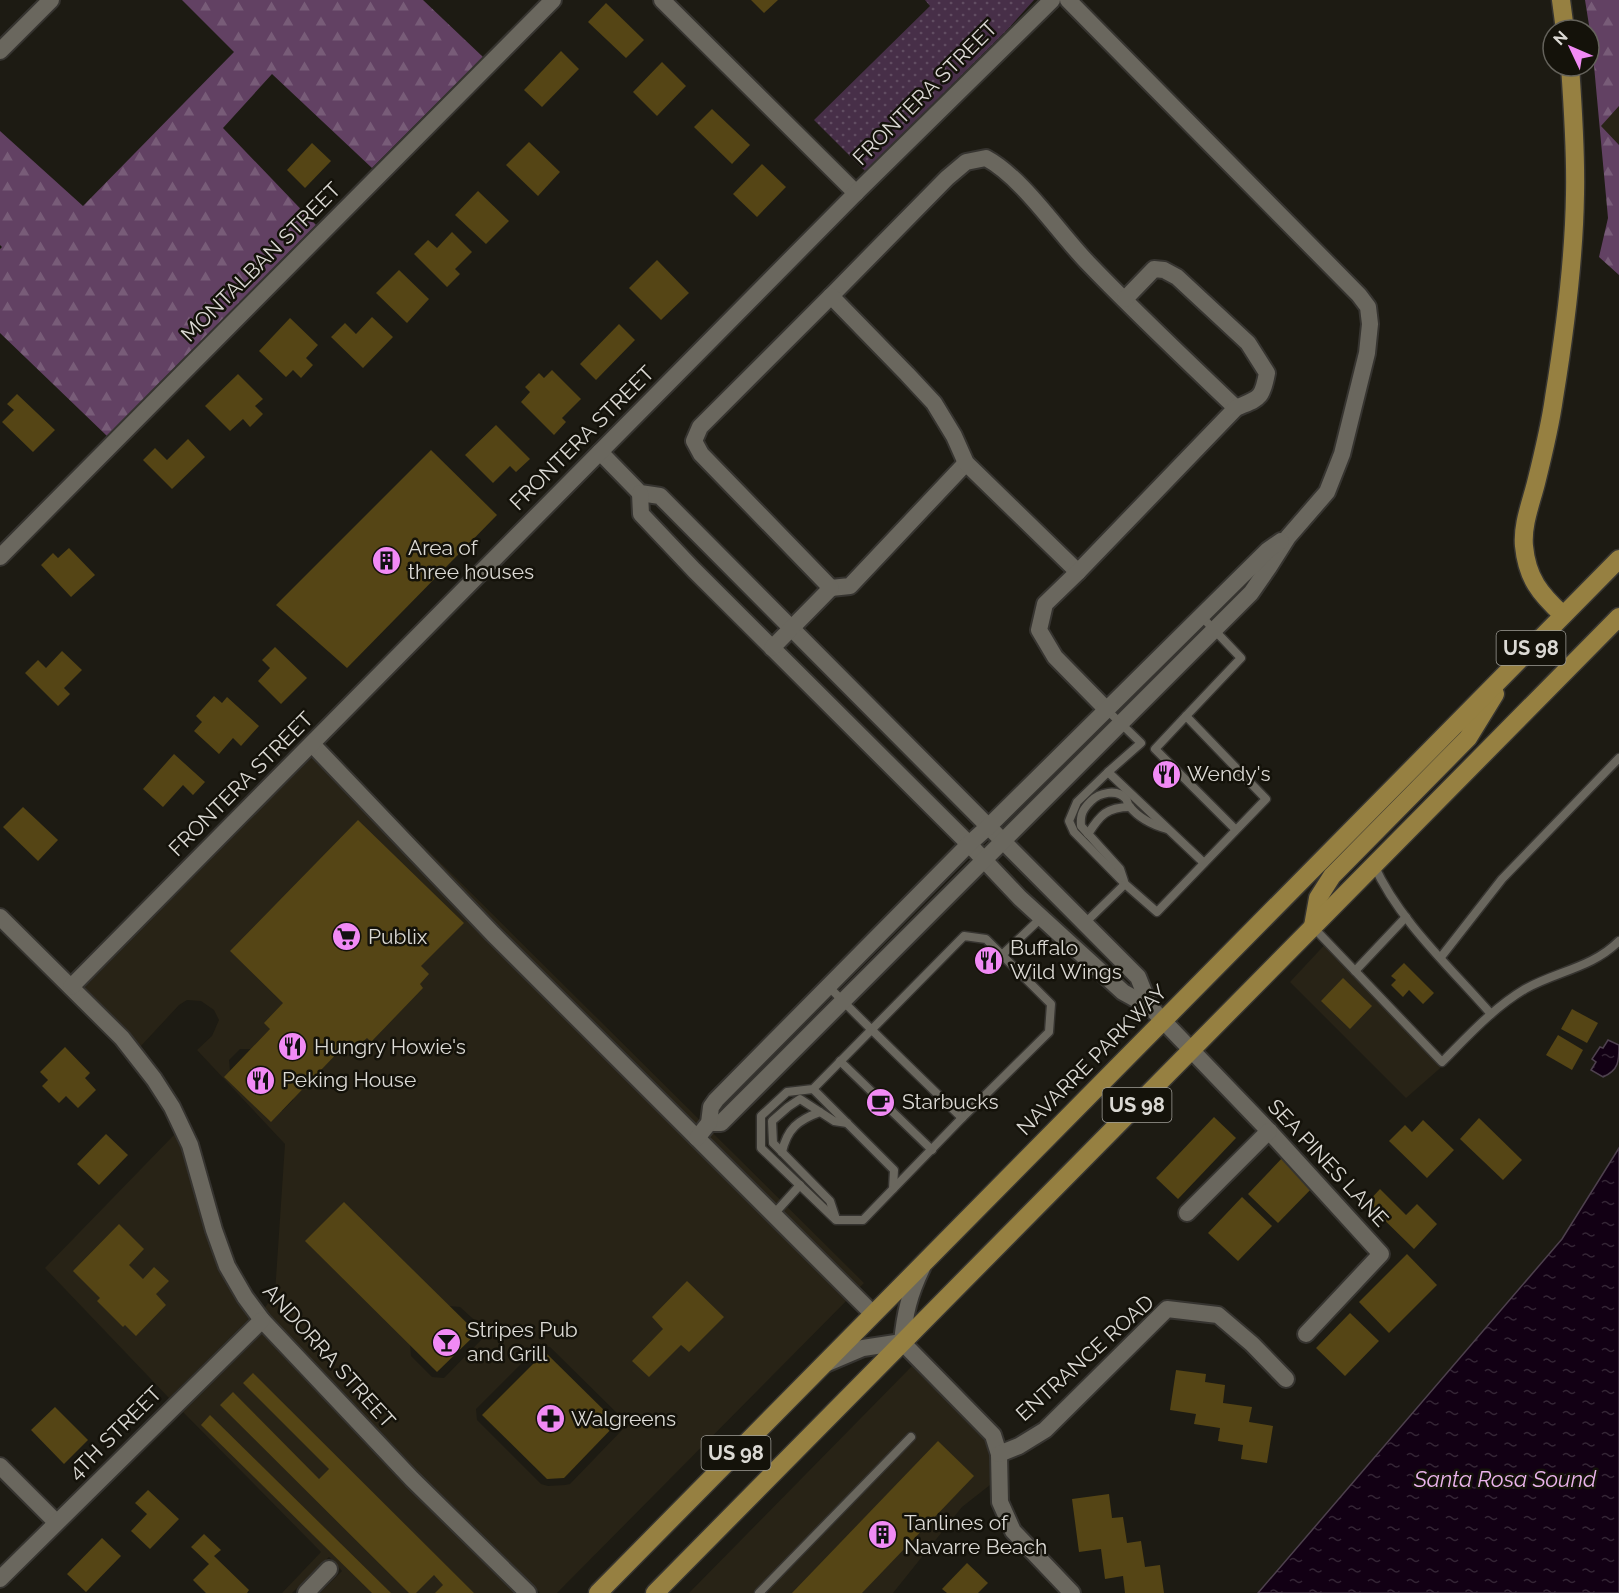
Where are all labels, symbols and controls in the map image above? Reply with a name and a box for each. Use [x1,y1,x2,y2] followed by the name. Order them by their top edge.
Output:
[847,15,1002,170] street label: FRONTERA STREET
[1541,18,1601,78] north arrow
[1549,27,1572,49] text: N
[176,177,346,347] street label: MONTALBAN STREET
[504,360,659,515] street label: FRONTERA STREET
[408,535,534,584] place label: Area of three houses
[371,544,403,576] building icon: Area of three houses
[1496,631,1565,665] road number: US 98
[163,706,318,861] street label: FRONTERA STREET
[1150,758,1182,790] restaurant icon: Wendy's
[1187,761,1271,786] place label: Wendy's
[331,921,363,953] supermarket icon: Publix
[368,924,428,949] place label: Publix
[1010,935,1122,984] place label: Buffalo Wild Wings
[973,944,1005,976] restaurant icon: Buffalo Wild Wings
[1011,979,1172,1140] street label: NAVARRE PARKWAY
[277,1031,309,1063] restaurant icon: Hungry Howie's
[314,1034,466,1059] place label: Hungry Howie's
[245,1064,277,1096] restaurant icon: Peking House
[282,1067,416,1092] place label: Peking House
[865,1086,897,1118] cafe icon: Starbucks
[1102,1088,1172,1122] road number: US 98
[902,1089,999,1114] place label: Starbucks
[1263,1094,1394,1232] street label: SEA PINES LANE
[258,1279,401,1433] street label: ANDORRA STREET
[1011,1289,1159,1426] street label: ENTRANCE ROAD
[467,1317,578,1366] place label: Stripes Pub and Grill
[430,1326,462,1358] bar icon: Stripes Pub and Grill
[63,1381,167,1485] street label: 4TH STREET
[534,1403,566,1435] pharmacy icon: Walgreens
[571,1406,676,1431] place label: Walgreens
[702,1436,771,1470] road number: US 98
[1413,1466,1597,1492] water label: Santa Rosa Sound
[904,1510,1047,1559] place label: Tanlines of Navarre Beach
[867,1519,899,1551] building icon: Tanlines of Navarre Beach

